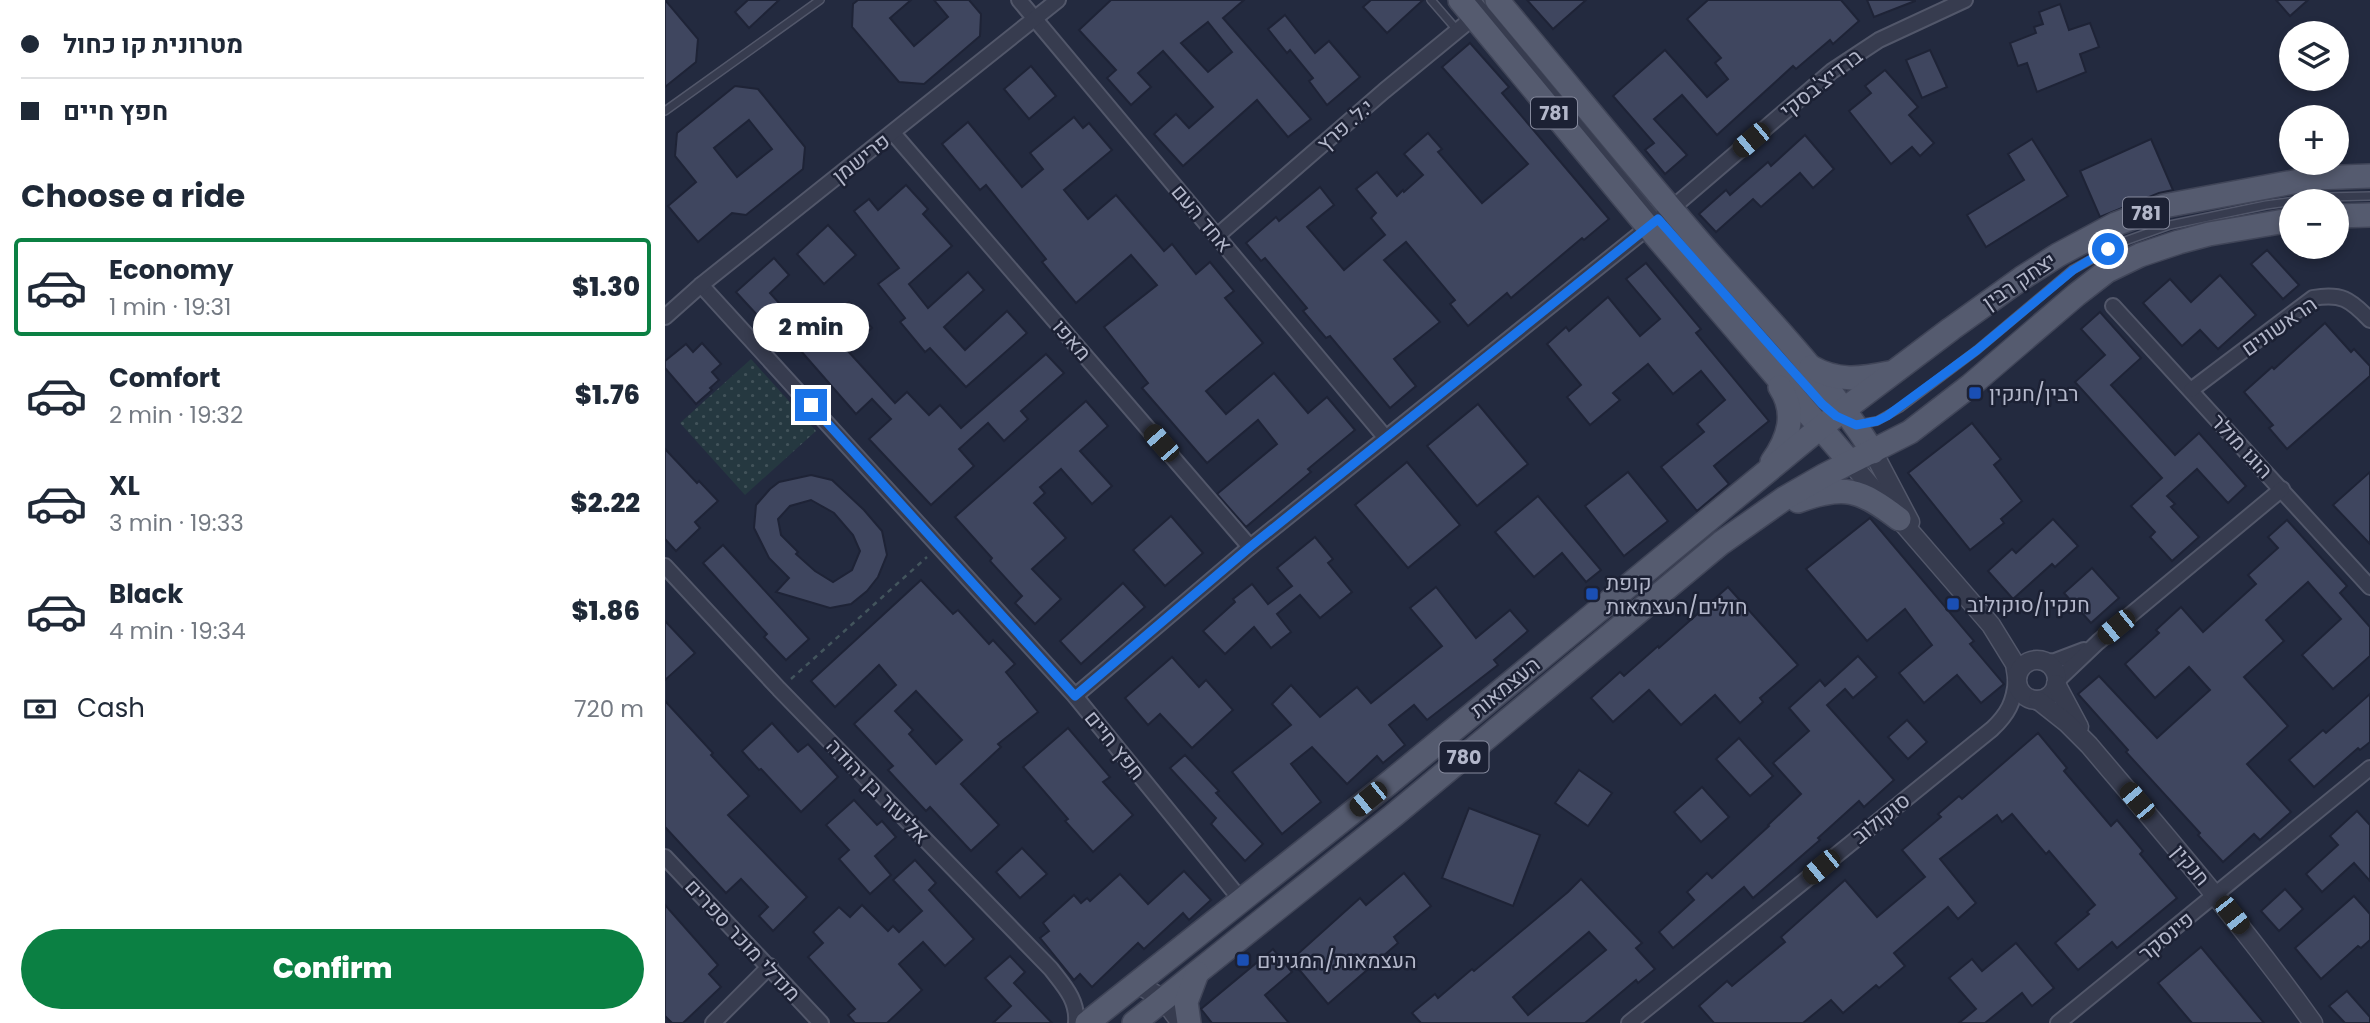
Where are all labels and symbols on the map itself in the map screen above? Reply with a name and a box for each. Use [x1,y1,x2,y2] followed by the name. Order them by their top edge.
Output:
[1774,42,1868,124] street label: ברדיצ'בסקי
[1310,92,1380,158] street label: י.ל. פרץ
[1531,97,1577,128] road number: 781
[1729,118,1774,162] car
[826,126,896,190] street label: פרישמן
[1165,178,1239,258] street label: אחד העם
[2123,197,2169,228] road number: 781
[2092,233,2124,265] route start
[1976,246,2062,316] street label: יצחק רבין
[2235,289,2323,363] street label: הראשונים
[753,304,869,352] callout: 2 min
[1046,313,1098,367] street label: מאפו
[1989,379,2079,408] place label: רבין/חנקין
[1967,385,1983,401] marker: רבין/חנקין
[795,389,827,421] route end
[2204,407,2280,485] street label: הוגו מולר
[1140,420,1183,466] car
[1606,568,1747,621] place label: קופת חולים/העצמאות
[1584,586,1600,602] marker: קופת חולים/העצמאות
[1967,590,2090,619] place label: חנקין/סוקולוב
[1945,596,1961,612] marker: חנקין/סוקולוב
[2094,606,2139,648] car
[1464,650,1546,724] street label: העצמאות
[1078,704,1152,786] street label: חפץ חיים
[820,732,936,850] street label: אליעזר בן יהודה
[1439,742,1489,772] road number: 780
[1346,778,1391,820] car
[2116,778,2159,824] car
[1846,786,1916,850] street label: סוקולוב
[2165,838,2217,892] street label: חנקין
[1799,846,1844,888] car
[679,872,807,1008] street label: מנדלי מוכר ספרים
[2211,892,2254,938] car
[2132,905,2200,967] street label: פינסקר
[1257,946,1416,975] place label: העצמאות/המגינים
[1235,952,1251,968] marker: העצמאות/המגינים

